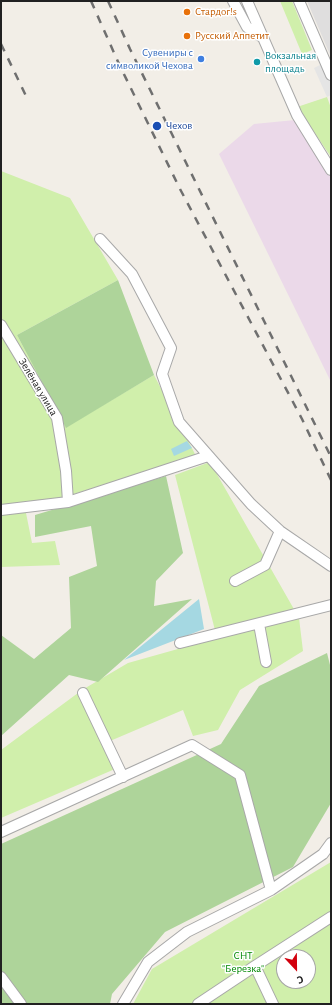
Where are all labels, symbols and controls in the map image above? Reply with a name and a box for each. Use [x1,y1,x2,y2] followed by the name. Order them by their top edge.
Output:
[195,5,237,19] place label: Стардог!s
[182,7,192,17] marker: Стардог!s
[195,29,269,43] place label: Русский Аппетит
[182,31,192,41] marker: Русский Аппетит
[106,46,193,72] place label: Сувениры с символикой Чехова
[265,49,316,75] place label: Вокзальная площадь
[196,54,206,64] marker: Сувениры с символикой Чехова
[252,57,262,67] marker: Вокзальная площадь
[166,119,192,133] place label: Чехов
[151,120,163,132] marker: Чехов
[16,356,60,418] street label: Зелёная улица
[222,949,264,975] park label: СНТ "Березка"
[276,949,316,989] north arrow
[295,973,305,986] text: С

